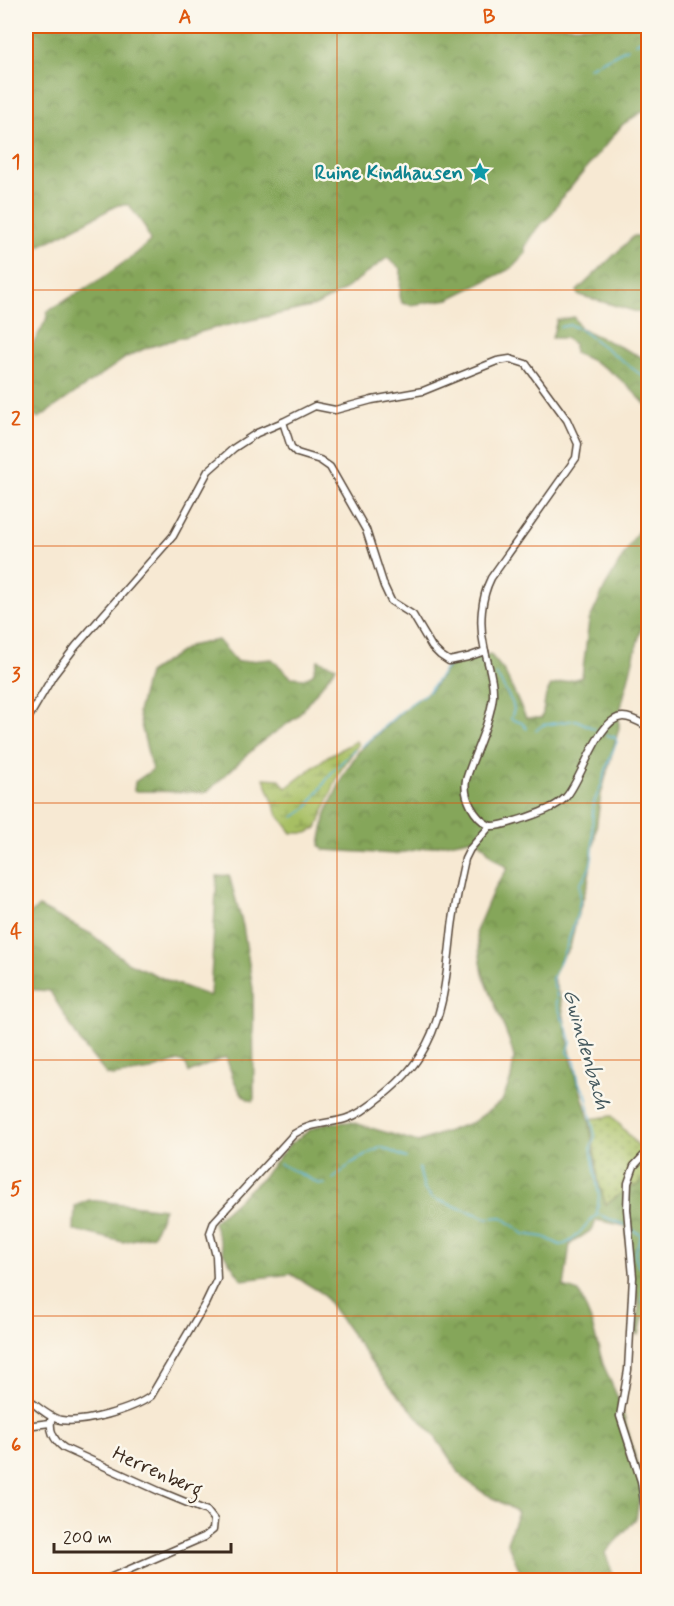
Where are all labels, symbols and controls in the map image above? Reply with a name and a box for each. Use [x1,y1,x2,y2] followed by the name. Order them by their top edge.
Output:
[178,4,192,31] text: A
[483,4,496,31] text: B
[12,149,20,176] text: 1
[315,160,463,187] place label: Ruine Kindhausen
[468,160,492,184] place icon: Ruine Kindhausen
[11,406,21,433] text: 2
[11,662,21,689] text: 3
[10,919,22,946] text: 4
[555,986,617,1113] water label: Gwindenbach
[10,1176,22,1203] text: 5
[11,1432,21,1459] text: 6
[107,1440,207,1506] street label: Herrenberg
[54,1516,231,1554] scale bar
[63,1526,112,1550] text: 200 m

